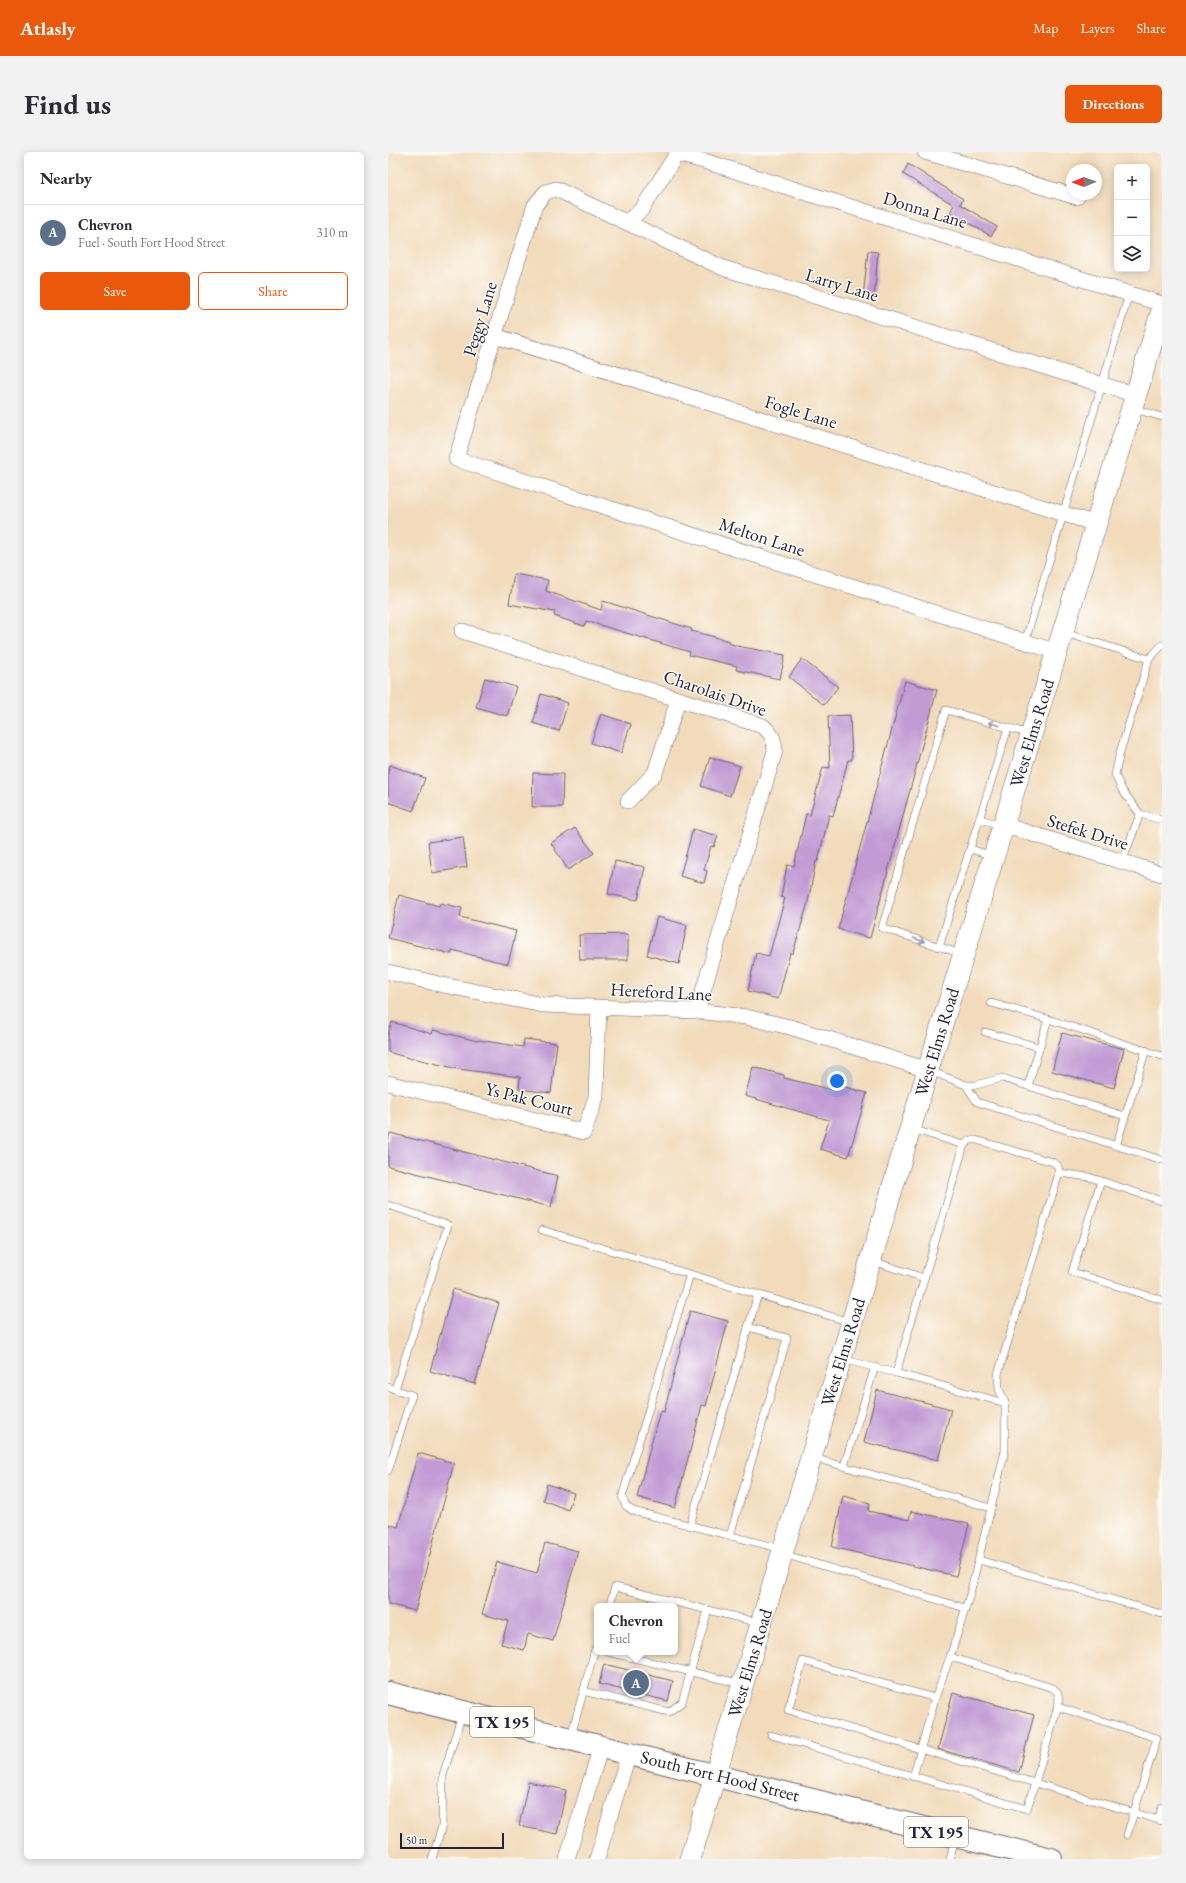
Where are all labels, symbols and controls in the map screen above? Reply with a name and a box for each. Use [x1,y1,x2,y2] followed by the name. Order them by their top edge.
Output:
[20,16,76,41] text: Atlasly
[1033,19,1058,37] text: Map
[1080,19,1115,37] text: Layers
[1137,19,1166,37] text: Share
[1065,85,1162,123] button: Directions
[24,86,111,122] text: Find us
[1066,164,1102,200] north arrow
[1114,164,1150,272] map controls
[1114,164,1150,200] button: +
[40,167,92,189] text: Nearby
[880,186,970,233] street label: Donna Lane
[1114,200,1150,236] button: −
[78,215,132,234] text: Chevron
[48,224,58,241] text: A
[317,224,348,241] text: 310 m
[78,234,225,251] text: Fuel · South Fort Hood Street
[1114,236,1150,272] button: layers
[803,262,882,307] street label: Larry Lane
[40,272,190,310] button: Save
[198,272,348,310] button: Share
[457,278,502,359] street label: Peggy Lane
[762,390,840,433] street label: Fogle Lane
[716,512,808,561] street label: Melton Lane
[661,664,770,721] street label: Charolais Drive
[1004,675,1059,790] street label: West Elms Road
[987,720,1000,727] one-way arrow
[1045,808,1132,855] street label: Stefek Drive
[913,937,926,944] one-way arrow
[610,977,712,1006] street label: Hereford Lane
[909,984,964,1099] street label: West Elms Road
[827,1071,847,1091] your location
[483,1077,576,1121] street label: Ys Pak Court
[815,1294,870,1409] street label: West Elms Road
[594,1603,678,1655] popup
[722,1605,777,1720] street label: West Elms Road
[609,1611,663,1630] text: Chevron
[609,1630,631,1647] text: Fuel
[623,1668,649,1698] pin: A
[470,1707,534,1737] road number: TX 195
[638,1745,802,1806] street label: South Fort Hood Street
[904,1817,968,1847] road number: TX 195
[400,1831,504,1850] scale bar
[406,1833,427,1847] text: 50 m

